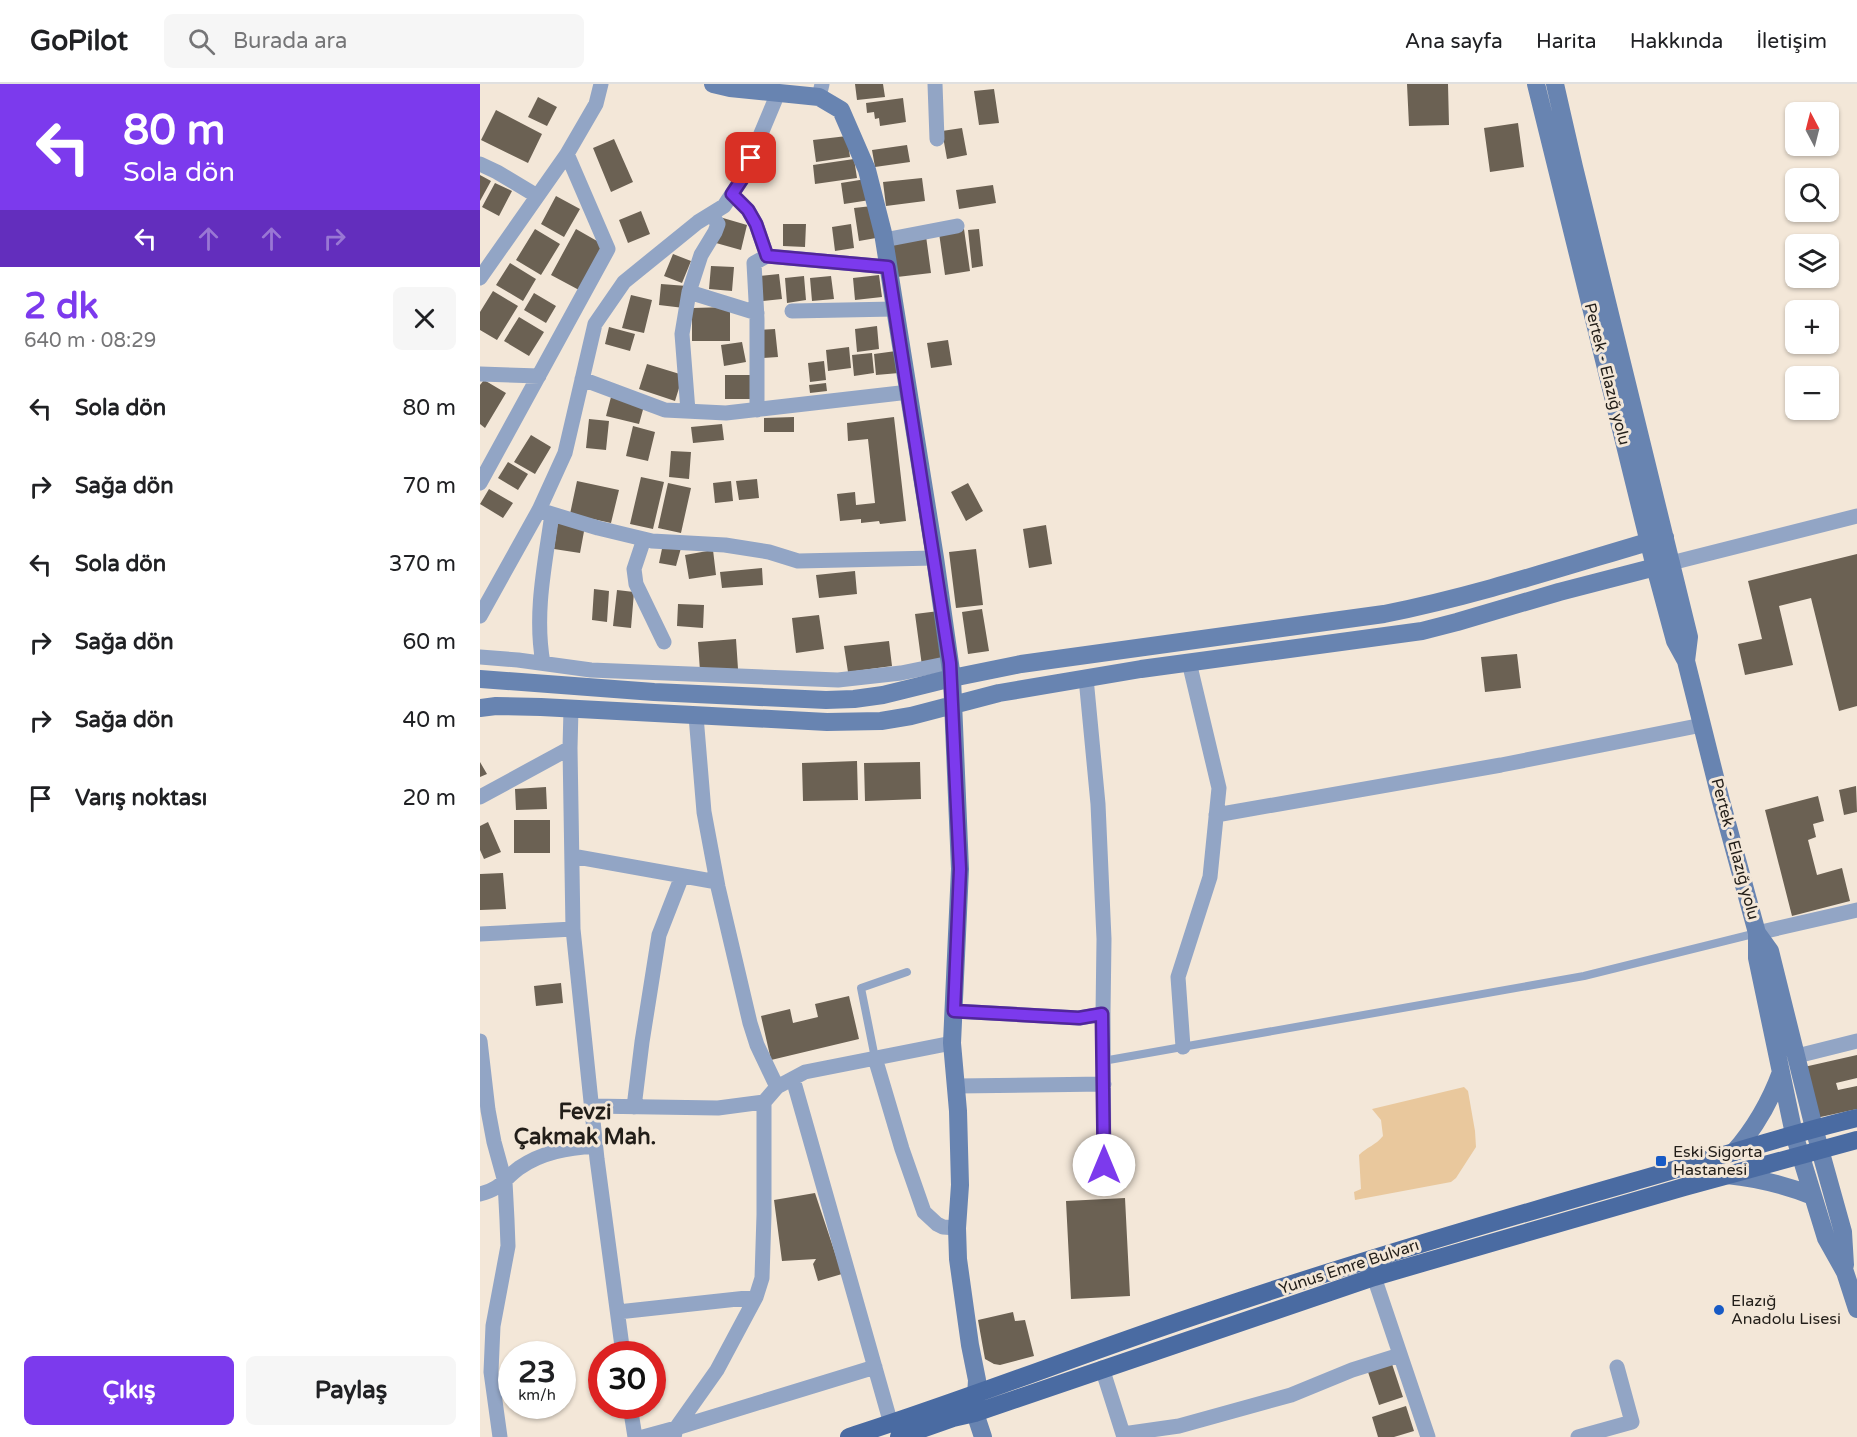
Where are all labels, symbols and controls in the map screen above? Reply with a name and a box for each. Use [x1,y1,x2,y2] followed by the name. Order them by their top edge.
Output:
[164,14,584,68] search box
[30,24,128,58] text: GoPilot
[185,25,218,58] icon: search
[233,28,347,54] text: Burada ara
[1405,29,1503,54] text: Ana sayfa
[1536,29,1597,54] text: Harita
[1630,29,1723,54] text: Hakkında
[1756,29,1827,54] text: İletişim
[1785,102,1839,156] north arrow
[1785,102,1839,420] map controls
[123,105,225,156] text: 80 m
[24,108,102,186] icon: left
[725,132,776,183] pin
[734,141,767,174] icon: arrive
[123,156,235,189] text: Sola dön
[1785,168,1839,222] button: search
[129,222,162,255] icon: left
[192,222,225,255] icon: ahead
[255,222,288,255] icon: ahead
[318,222,351,255] icon: right
[1785,234,1839,288] button: layers
[24,285,98,328] text: 2 dk
[393,287,456,350] button: close
[1785,300,1839,354] button: +
[1580,301,1634,447] street label: Pertek - Elazığ yolu
[24,329,156,353] text: 640 m · 08:29
[1785,366,1839,420] button: −
[24,392,57,425] icon: left
[75,395,166,421] text: Sola dön
[402,395,456,421] text: 80 m
[24,470,57,503] icon: right
[75,473,174,499] text: Sağa dön
[402,473,456,499] text: 70 m
[24,548,57,581] icon: left
[75,551,166,577] text: Sola dön
[389,551,456,577] text: 370 m
[24,626,57,659] icon: right
[75,629,174,655] text: Sağa dön
[402,629,456,655] text: 60 m
[24,704,57,737] icon: right
[75,707,174,733] text: Sağa dön
[402,707,456,733] text: 40 m
[1706,776,1764,922] street label: Pertek - Elazığ yolu
[24,782,57,815] icon: arrive
[75,785,207,811] text: Varış noktası
[402,785,456,811] text: 20 m
[514,1099,656,1150] district label: Fevzi Çakmak Mah.
[1072,1133,1136,1197] position arrow
[1673,1142,1762,1180] place label: Eski Sigorta Hastanesi
[1654,1154,1668,1168] marker: Eski Sigorta Hastanesi
[1276,1235,1422,1299] street label: Yunus Emre Bulvarı
[1731,1291,1841,1329] place label: Elazığ Anadolu Lisesi
[1712,1303,1726,1317] marker: Elazığ Anadolu Lisesi
[588,1341,666,1419] speed limit sign: 30
[518,1354,556,1391] text: 23
[24,1356,234,1425] button: Çıkış
[246,1356,456,1425] button: Paylaş
[518,1386,556,1404] text: km/h

